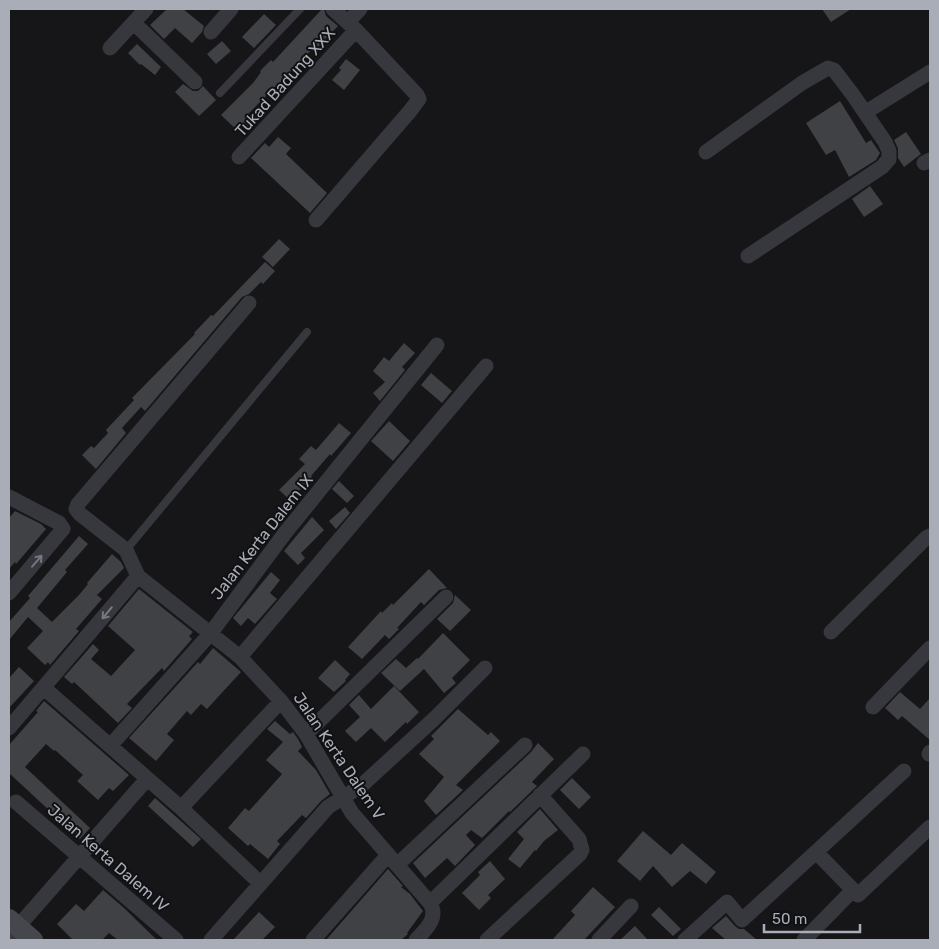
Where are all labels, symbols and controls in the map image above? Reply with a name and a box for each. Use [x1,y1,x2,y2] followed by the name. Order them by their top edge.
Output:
[231,24,339,140] street label: Tukad Badung XXX
[207,471,317,603] street label: Jalan Kerta Dalem IX
[31,554,42,567] one-way arrow
[101,606,112,619] one-way arrow
[289,689,389,823] street label: Jalan Kerta Dalem V
[44,800,172,916] street label: Jalan Kerta Dalem IV
[764,902,860,934] scale bar
[772,910,807,928] text: 50 m

